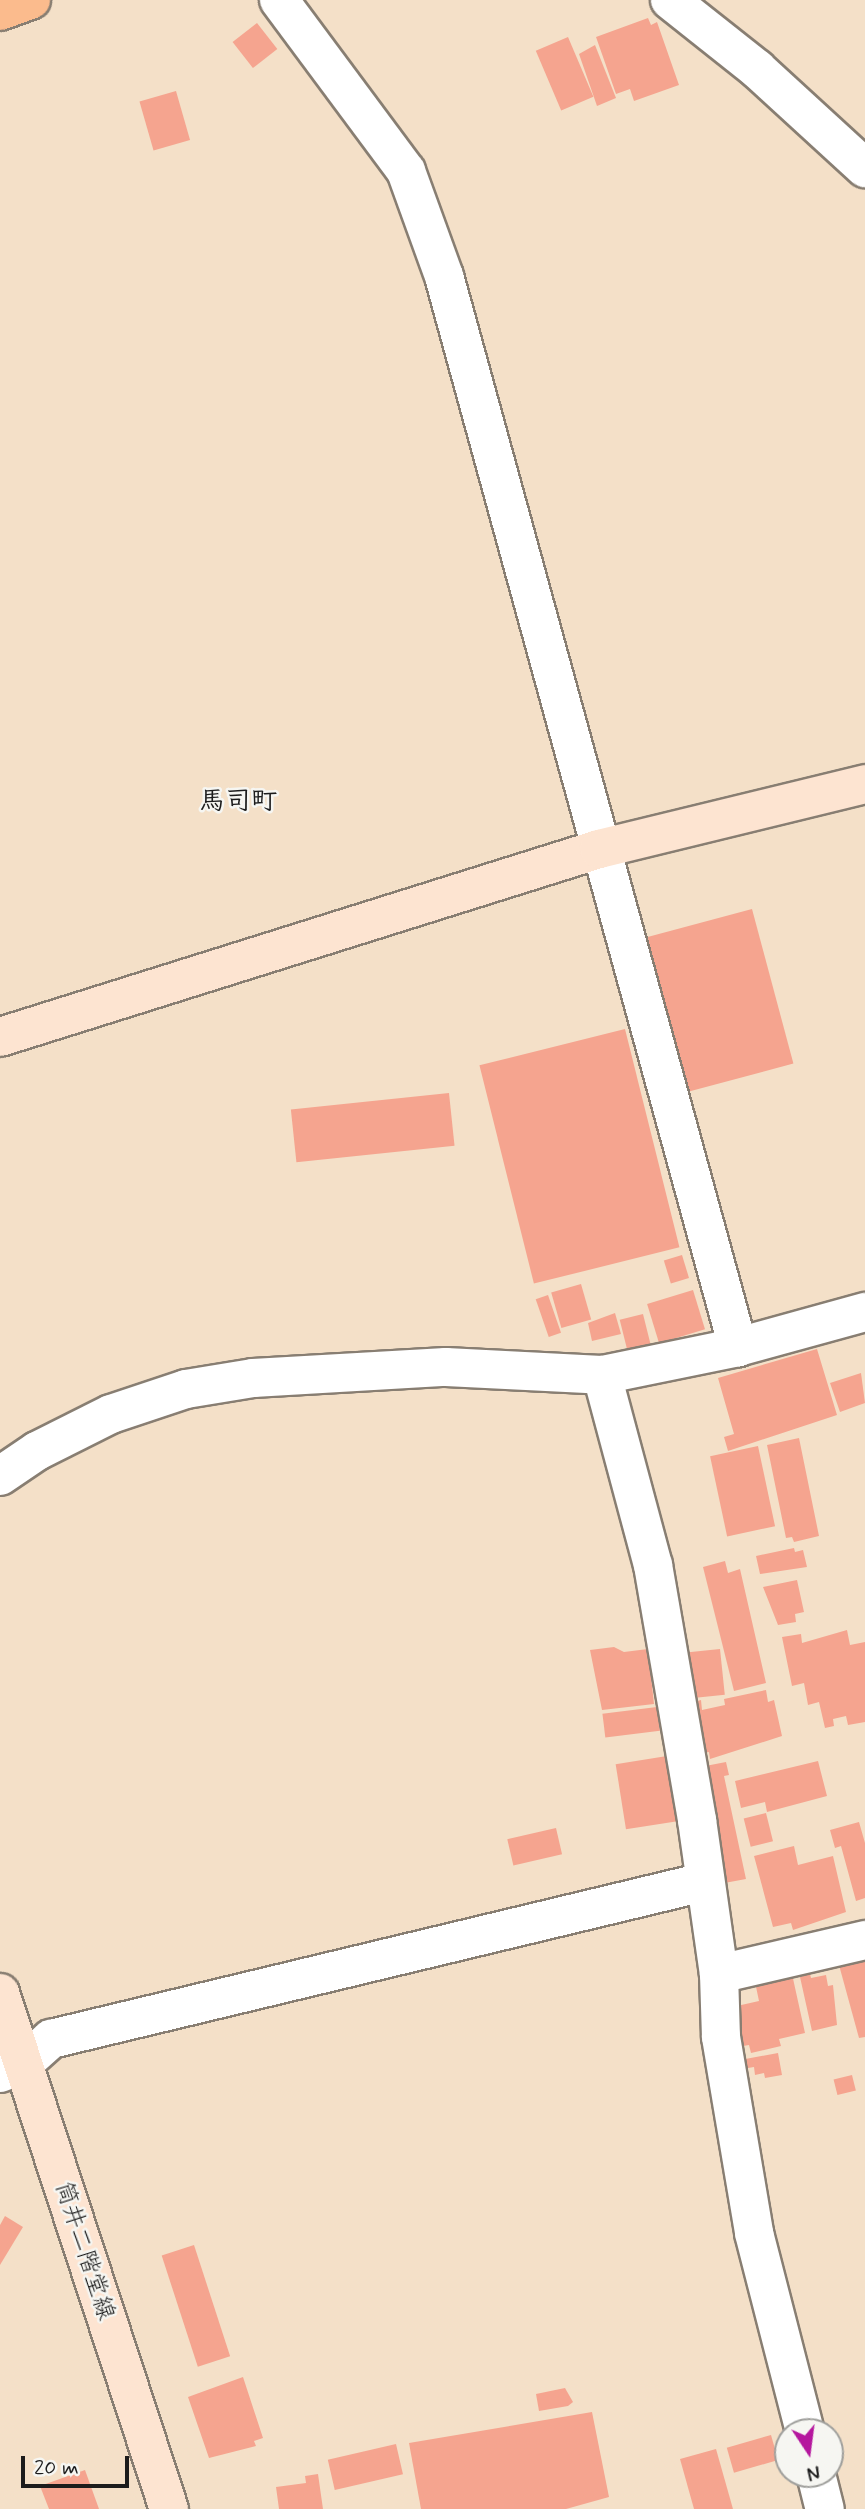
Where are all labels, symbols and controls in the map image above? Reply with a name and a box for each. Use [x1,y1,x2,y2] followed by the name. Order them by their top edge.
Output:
[199,787,277,819] district label: 馬司町
[48,2178,120,2324] street label: 筒井二階堂線
[774,2418,844,2488] north arrow
[24,2442,133,2486] scale bar
[34,2454,79,2482] text: 20 m
[804,2458,822,2486] text: N

